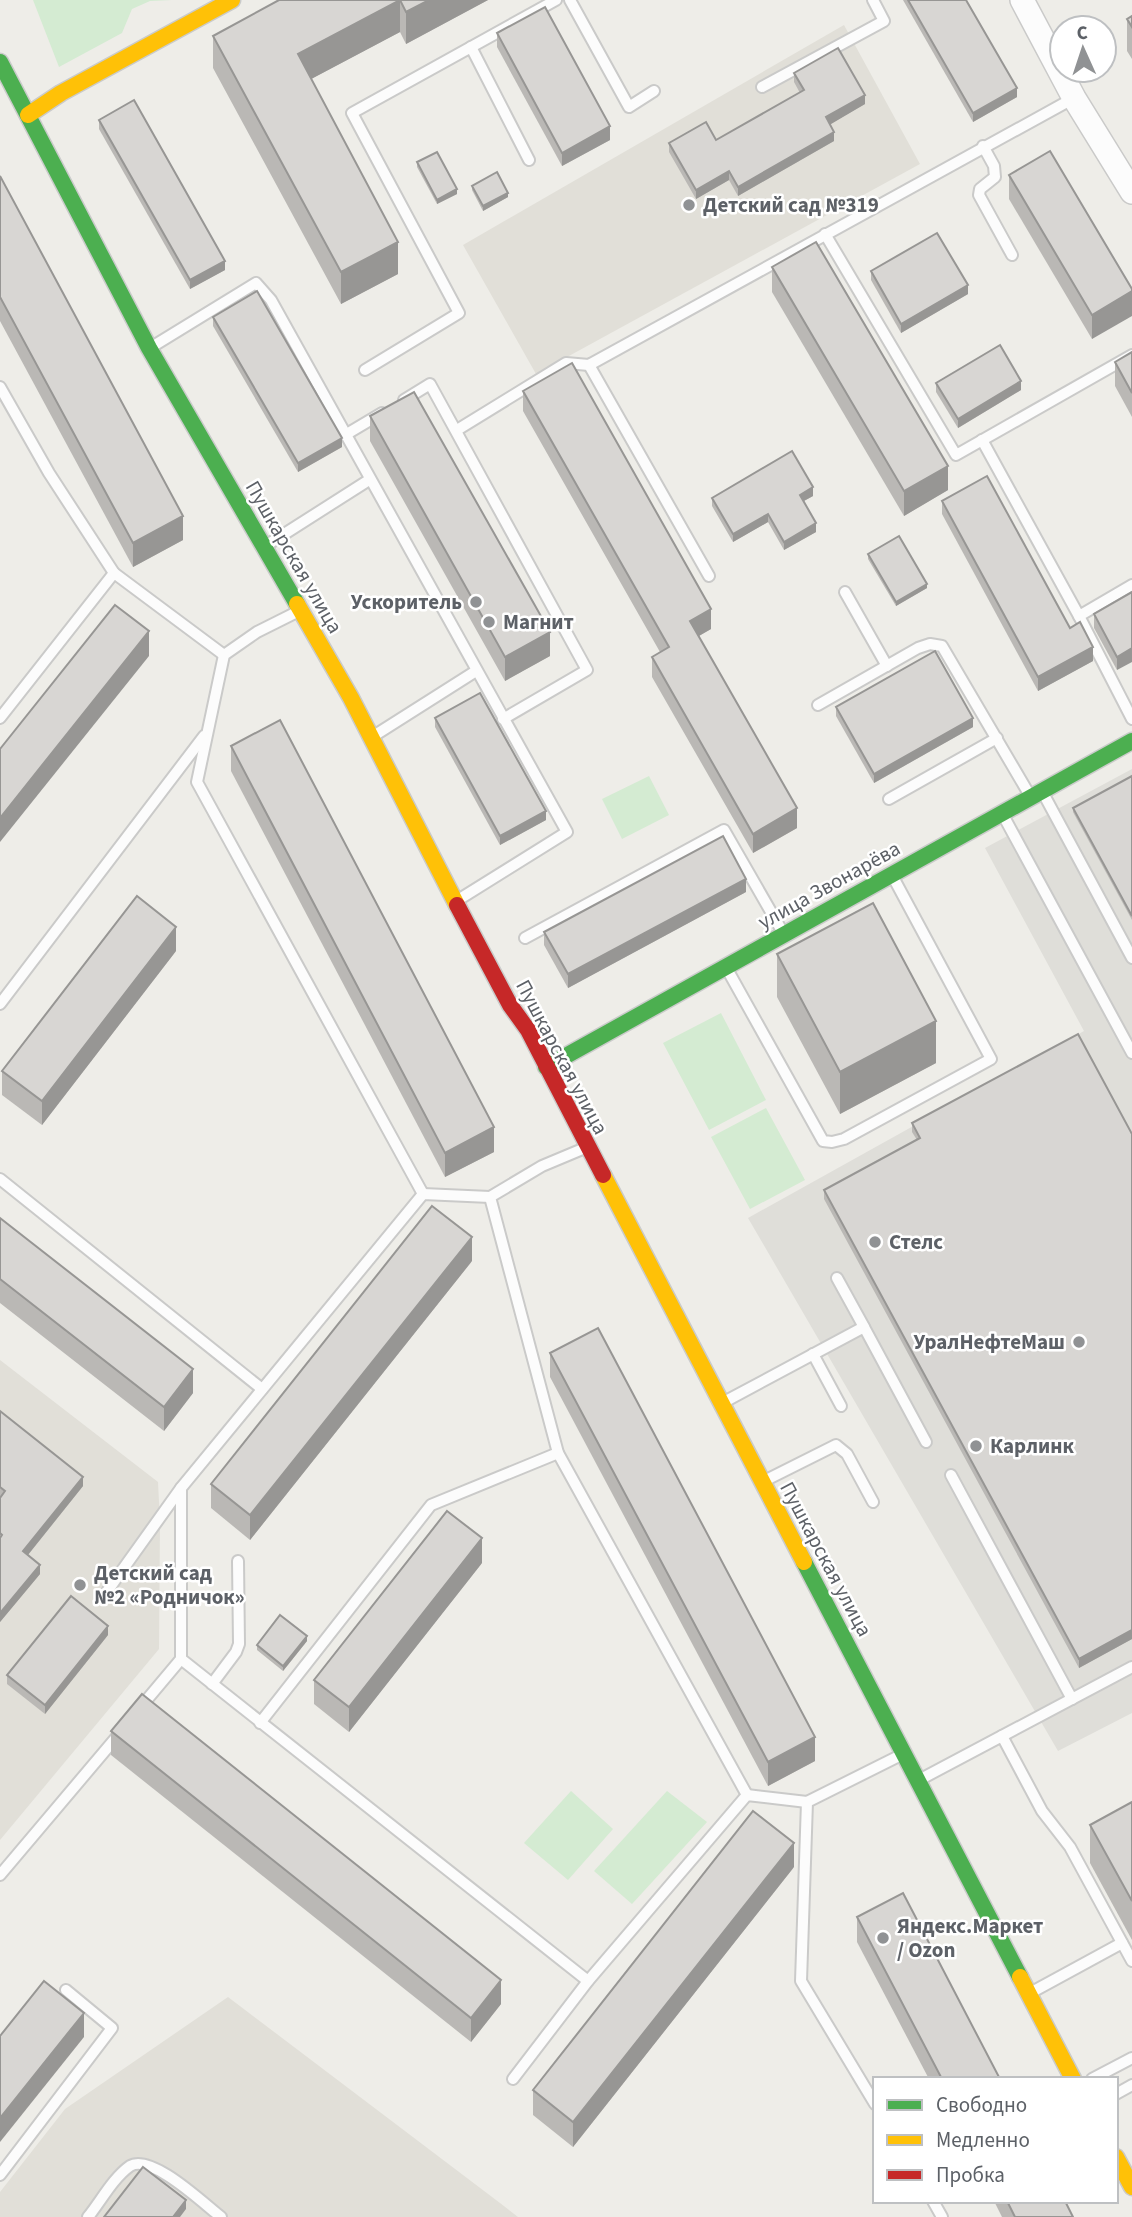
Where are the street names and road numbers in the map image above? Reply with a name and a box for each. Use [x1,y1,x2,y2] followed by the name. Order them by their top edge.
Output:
[238,475,350,639] street label: Пушкарская улица
[752,833,906,937] street label: улица Звонарёва
[508,974,616,1140] street label: Пушкарская улица
[772,1476,880,1642] street label: Пушкарская улица

